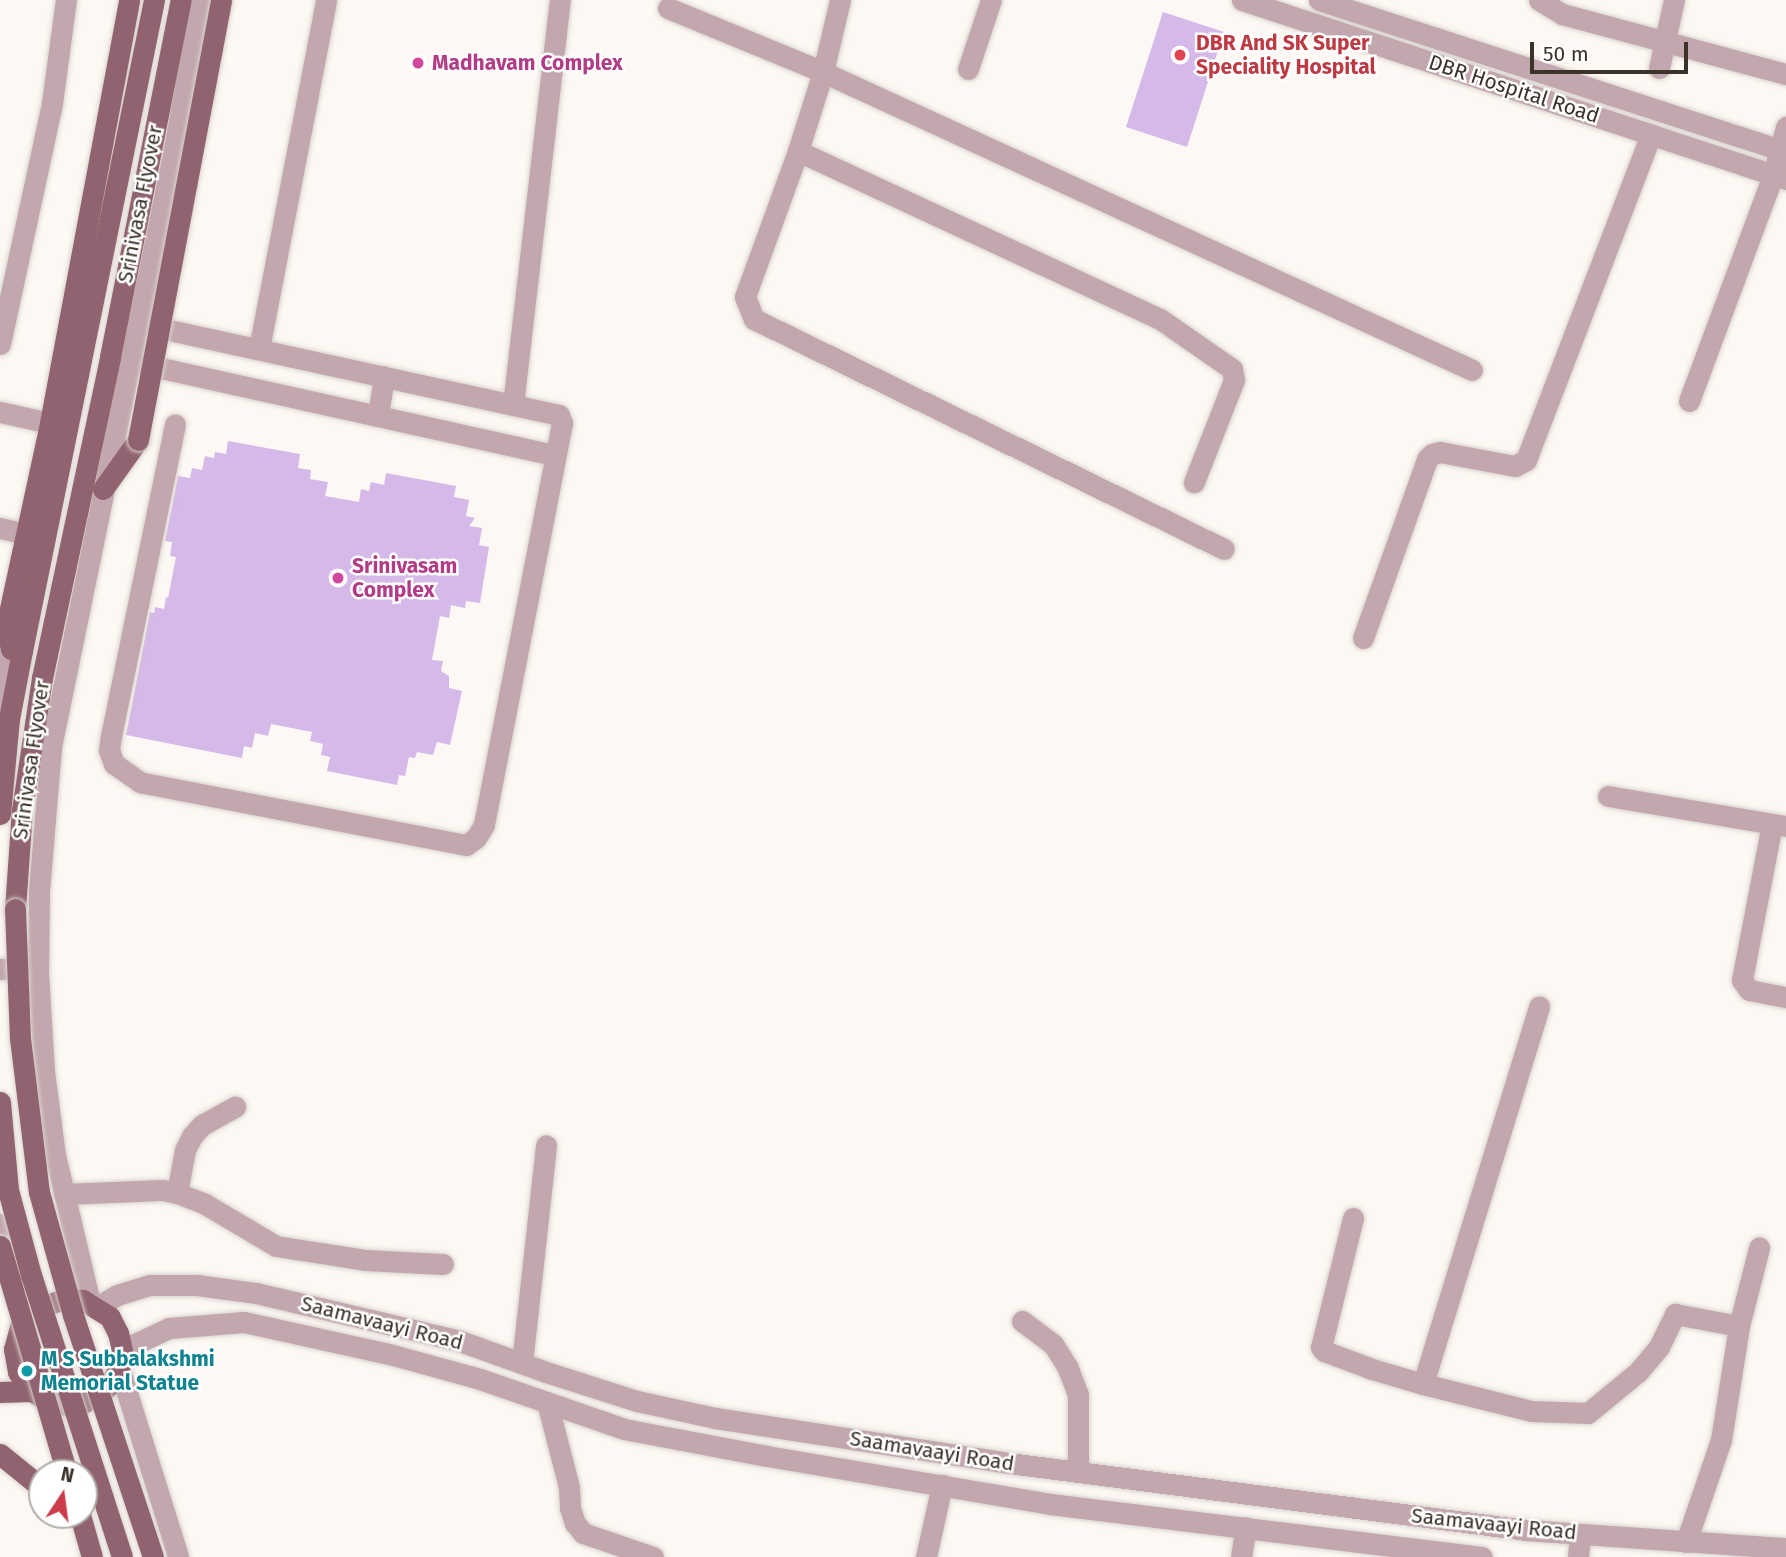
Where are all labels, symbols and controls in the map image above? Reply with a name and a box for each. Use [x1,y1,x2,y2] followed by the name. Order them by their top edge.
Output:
[1534,28,1692,72] scale bar
[1196,30,1376,80] place label: DBR And SK Super Speciality Hospital
[1543,41,1589,67] text: 50 m
[1170,45,1190,65] marker: DBR And SK Super Speciality Hospital
[1425,49,1603,129] street label: DBR Hospital Road
[432,50,623,76] place label: Madhavam Complex
[410,55,426,71] marker: Madhavam Complex
[112,123,168,285] street label: Srinivasa Flyover
[352,553,457,603] place label: Srinivasam Complex
[330,570,346,586] marker: Srinivasam Complex
[7,679,55,841] street label: Srinivasa Flyover
[298,1291,466,1355] street label: Saamavaayi Road
[41,1346,215,1396] place label: M S Subbalakshmi Memorial Statue
[19,1363,35,1379] marker: M S Subbalakshmi Memorial Statue
[848,1426,1016,1476] street label: Saamavaayi Road
[28,1459,98,1529] north arrow
[59,1462,76,1488] text: N
[1410,1503,1578,1545] street label: Saamavaayi Road

